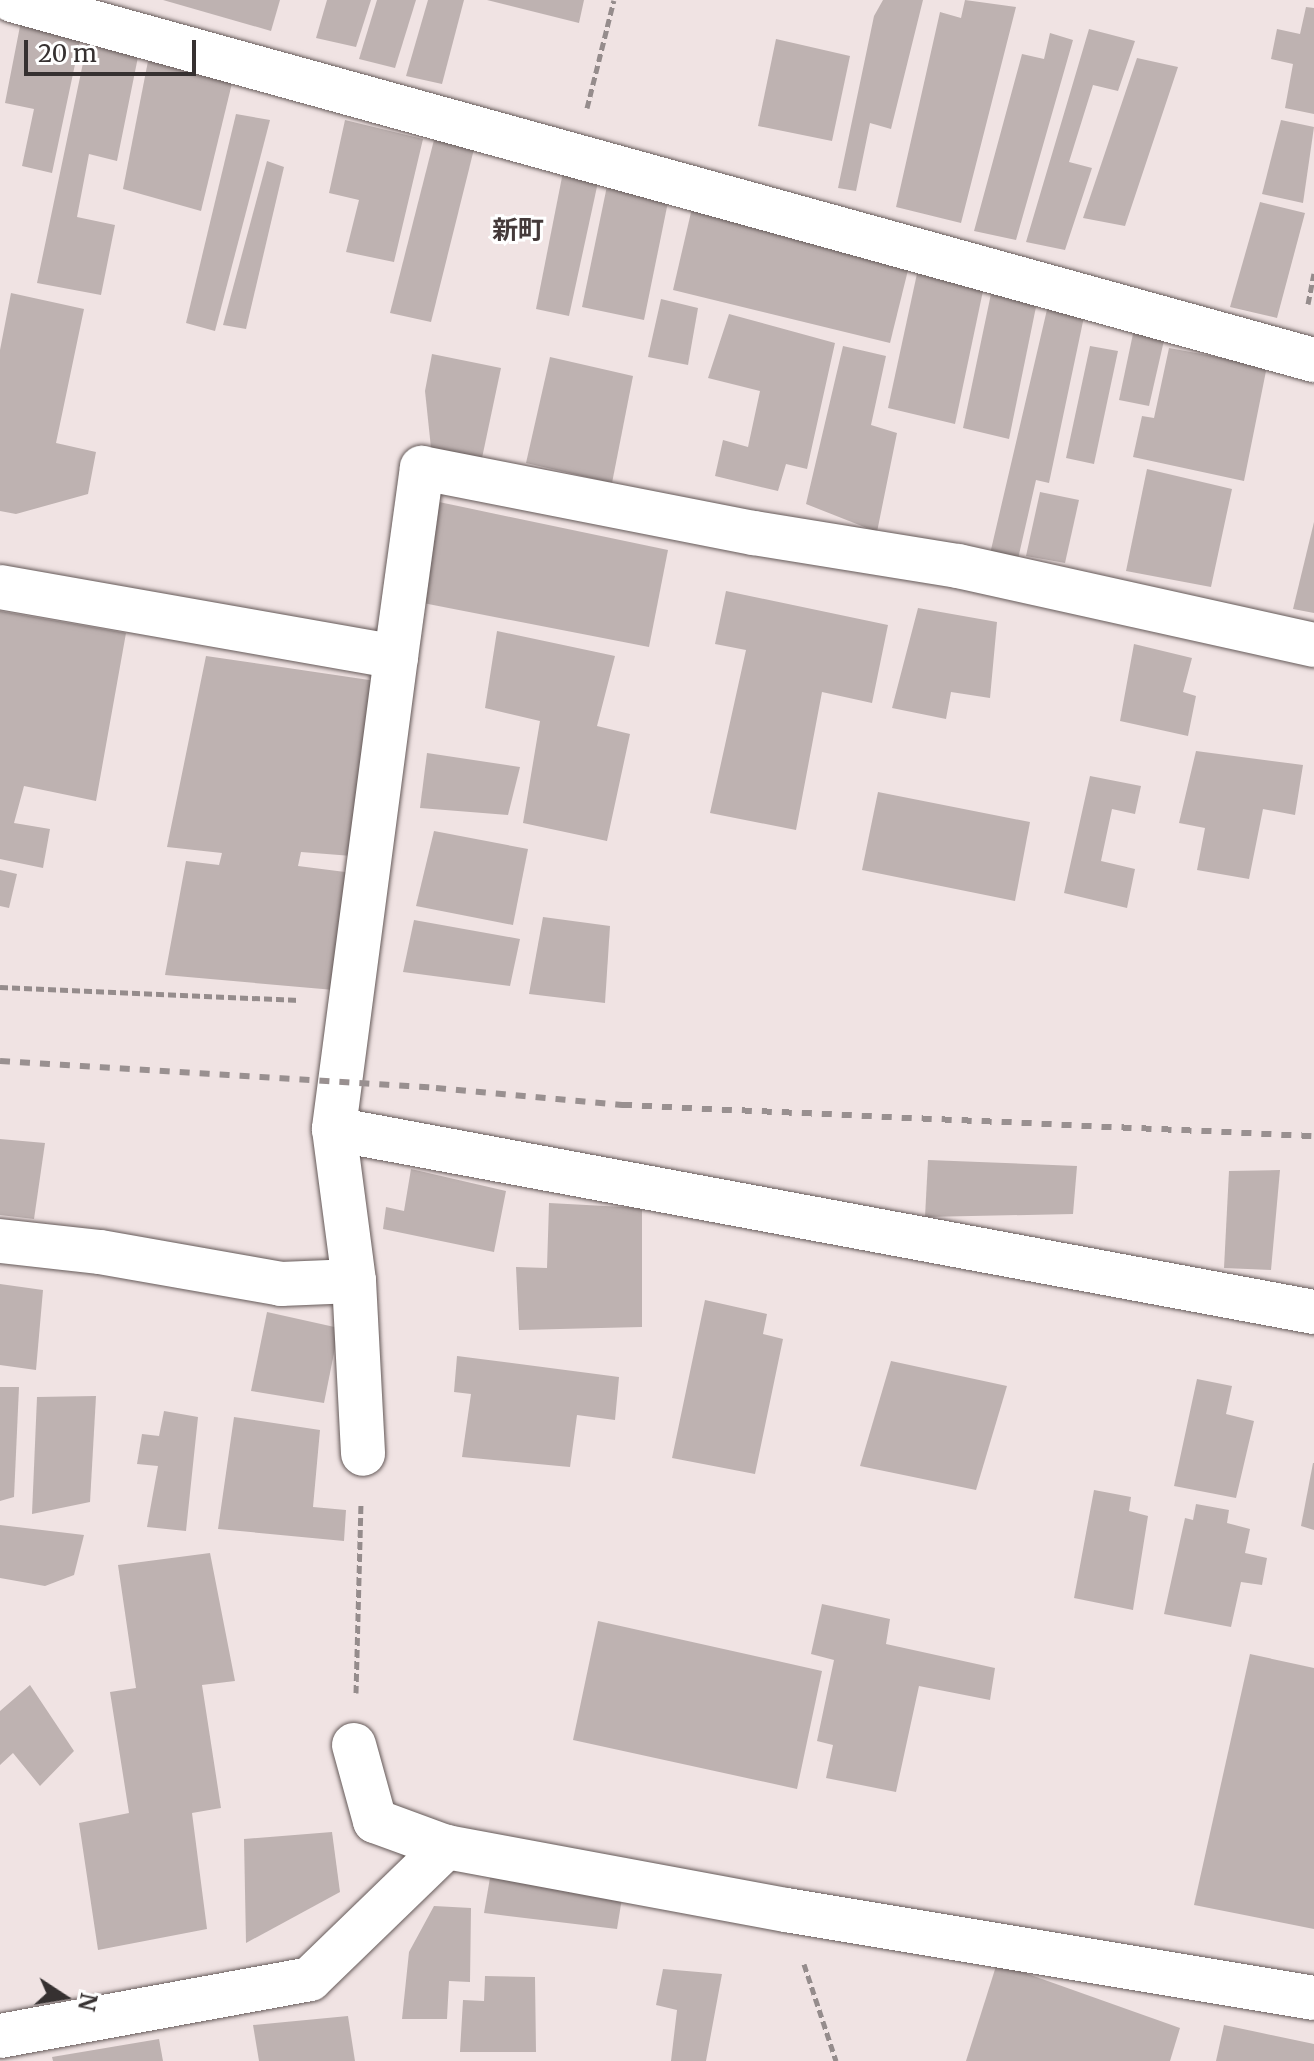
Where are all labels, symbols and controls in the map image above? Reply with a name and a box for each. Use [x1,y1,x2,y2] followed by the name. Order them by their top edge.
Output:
[28,24,200,74] scale bar
[38,38,97,69] text: 20 m
[492,214,544,246] district label: 新町
[24,1957,104,2037] north arrow
[72,1991,103,2013] text: N

